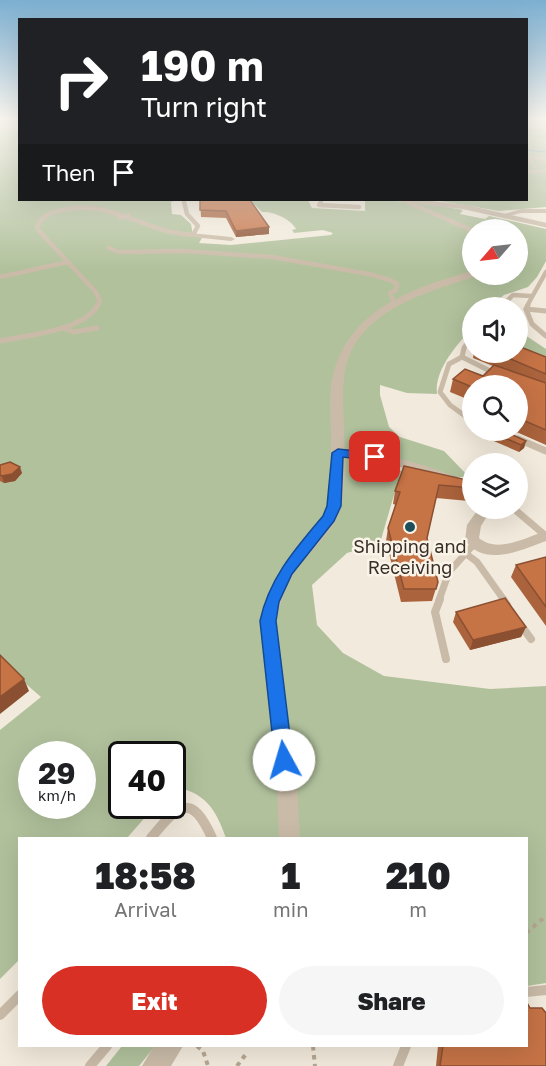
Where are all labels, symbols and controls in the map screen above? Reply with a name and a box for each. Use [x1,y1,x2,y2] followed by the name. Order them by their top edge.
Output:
[141,40,264,90] text: 190 m
[42,42,120,120] icon: right
[141,91,267,123] text: Turn right
[107,156,140,189] icon: arrive
[42,159,95,186] text: Then
[462,219,528,285] north arrow
[462,219,528,519] map controls
[462,297,528,363] button: sound
[462,375,528,441] button: search
[349,431,400,482] pin
[358,440,391,473] icon: arrive
[462,453,528,519] button: layers
[403,520,417,534] marker: Shipping and Receiving
[353,535,467,578] place label: Shipping and Receiving
[252,728,316,792] position arrow
[108,741,186,819] speed limit sign: 40
[38,755,76,791] text: 29
[38,786,76,804] text: km/h
[95,854,196,897] text: 18:58
[281,854,300,897] text: 1
[386,854,451,897] text: 210
[114,897,177,921] text: Arrival
[273,897,308,921] text: min
[409,897,427,921] text: m
[42,966,267,1035] button: Exit
[279,966,504,1035] button: Share

